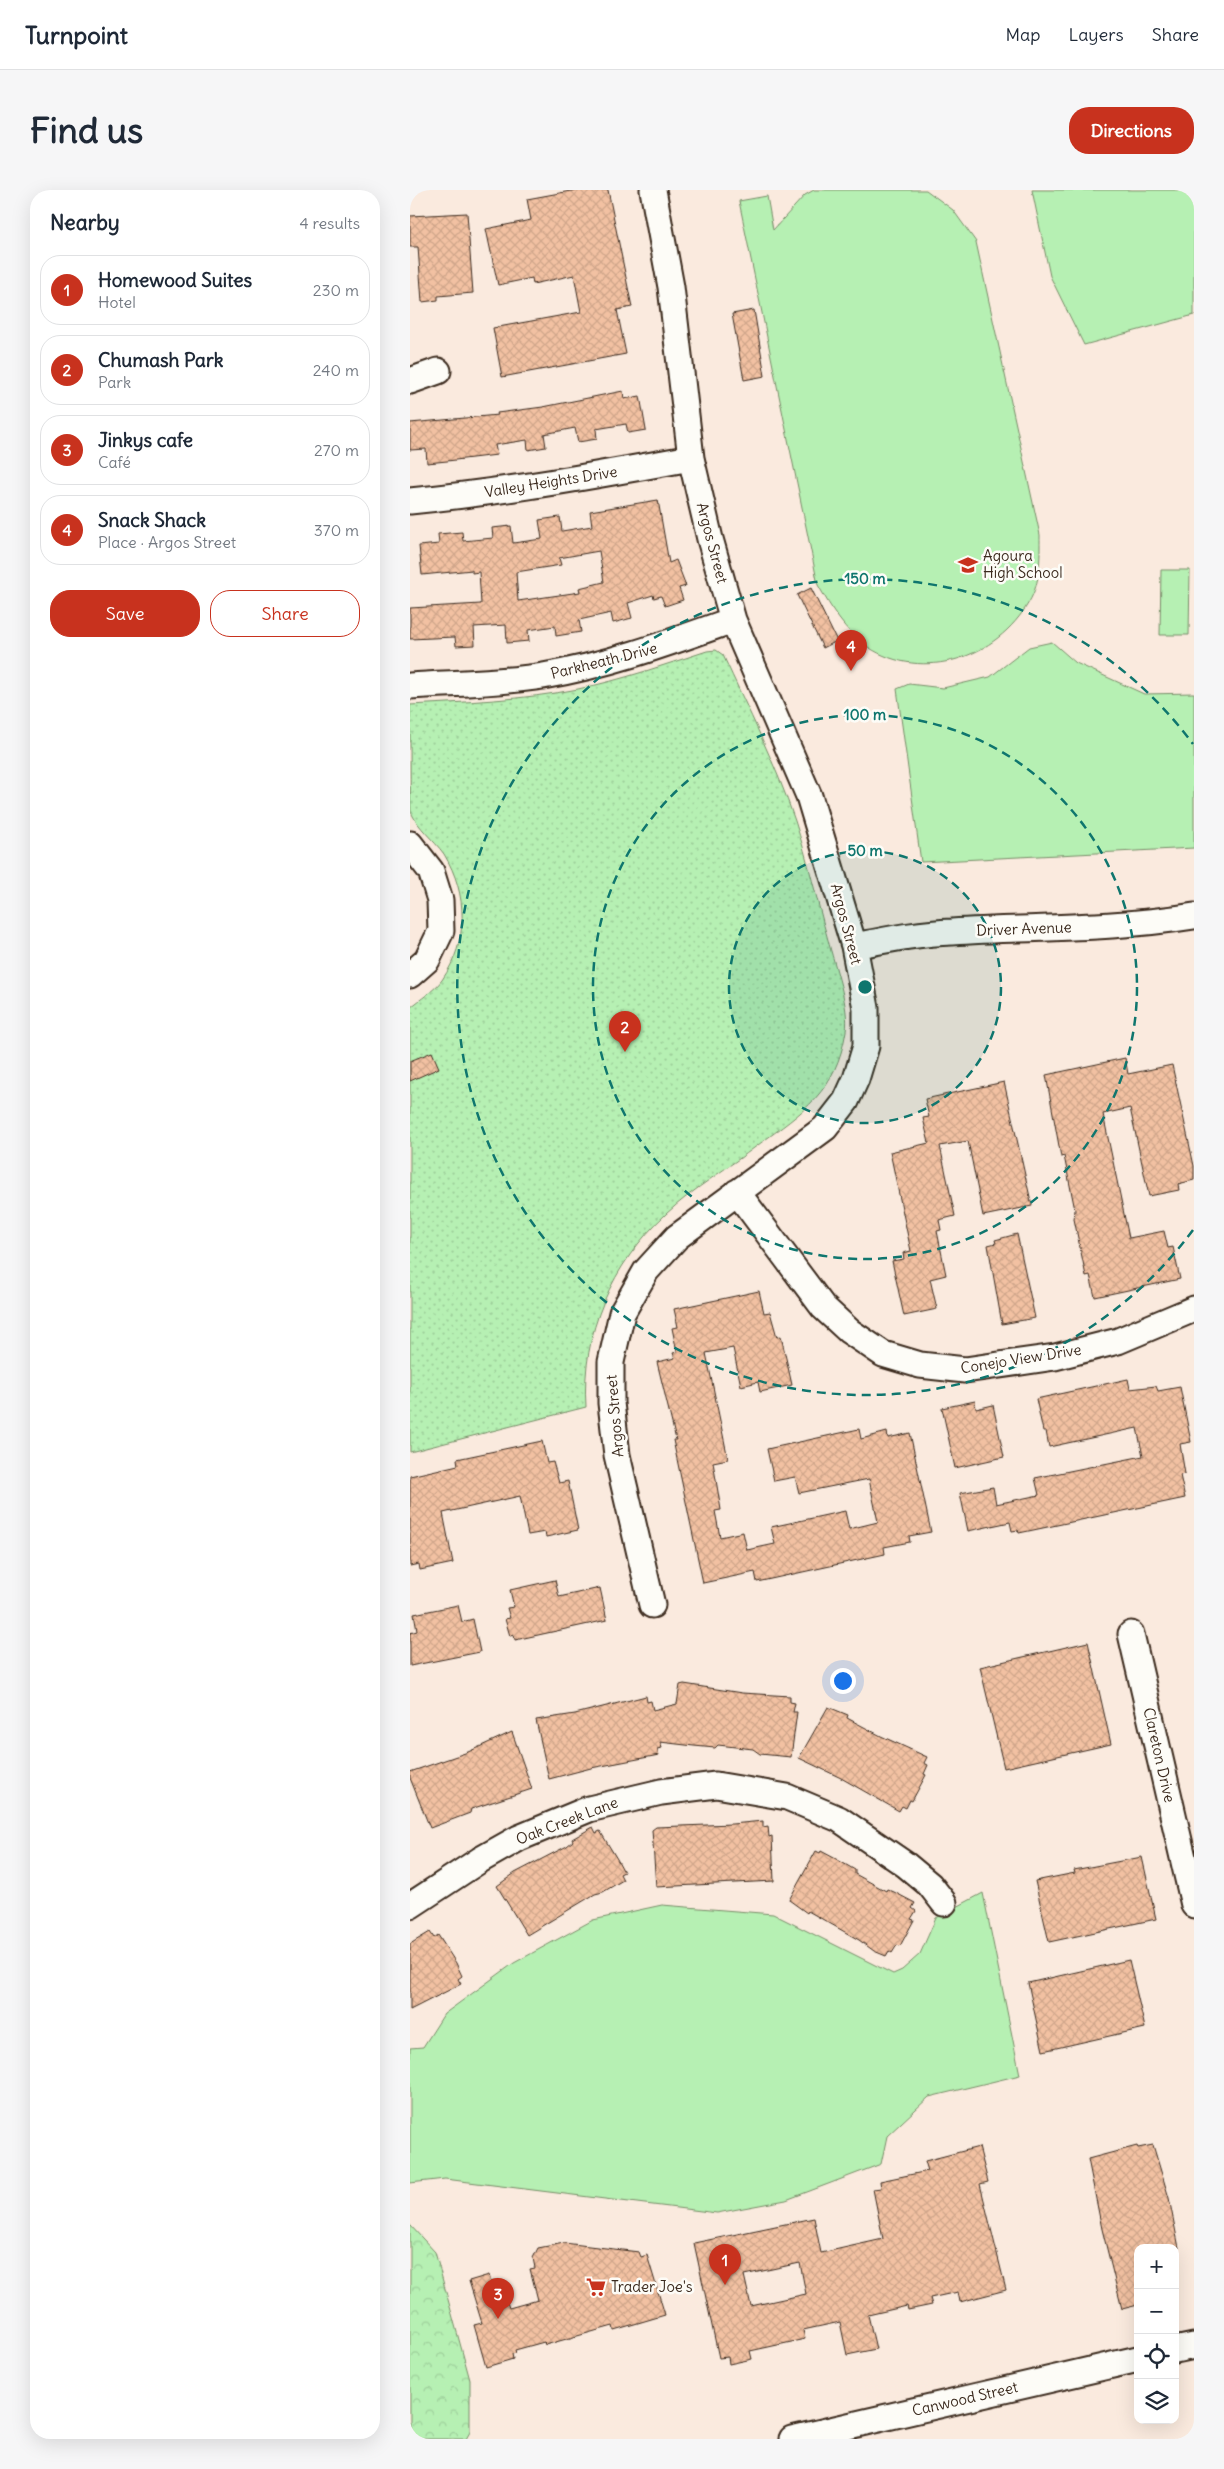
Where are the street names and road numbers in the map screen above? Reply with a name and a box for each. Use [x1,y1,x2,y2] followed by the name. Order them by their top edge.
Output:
[483,462,619,501] street label: Valley Heights Drive
[693,500,732,585] street label: Argos Street
[549,638,659,683] street label: Parkheath Drive
[827,881,866,966] street label: Argos Street
[976,917,1072,940] street label: Driver Avenue
[959,1340,1083,1377] street label: Conejo View Drive
[601,1374,628,1458] street label: Argos Street
[1139,1706,1180,1804] street label: Clareton Drive
[513,1792,620,1849] street label: Oak Creek Lane
[910,2377,1020,2420] street label: Canwood Street

